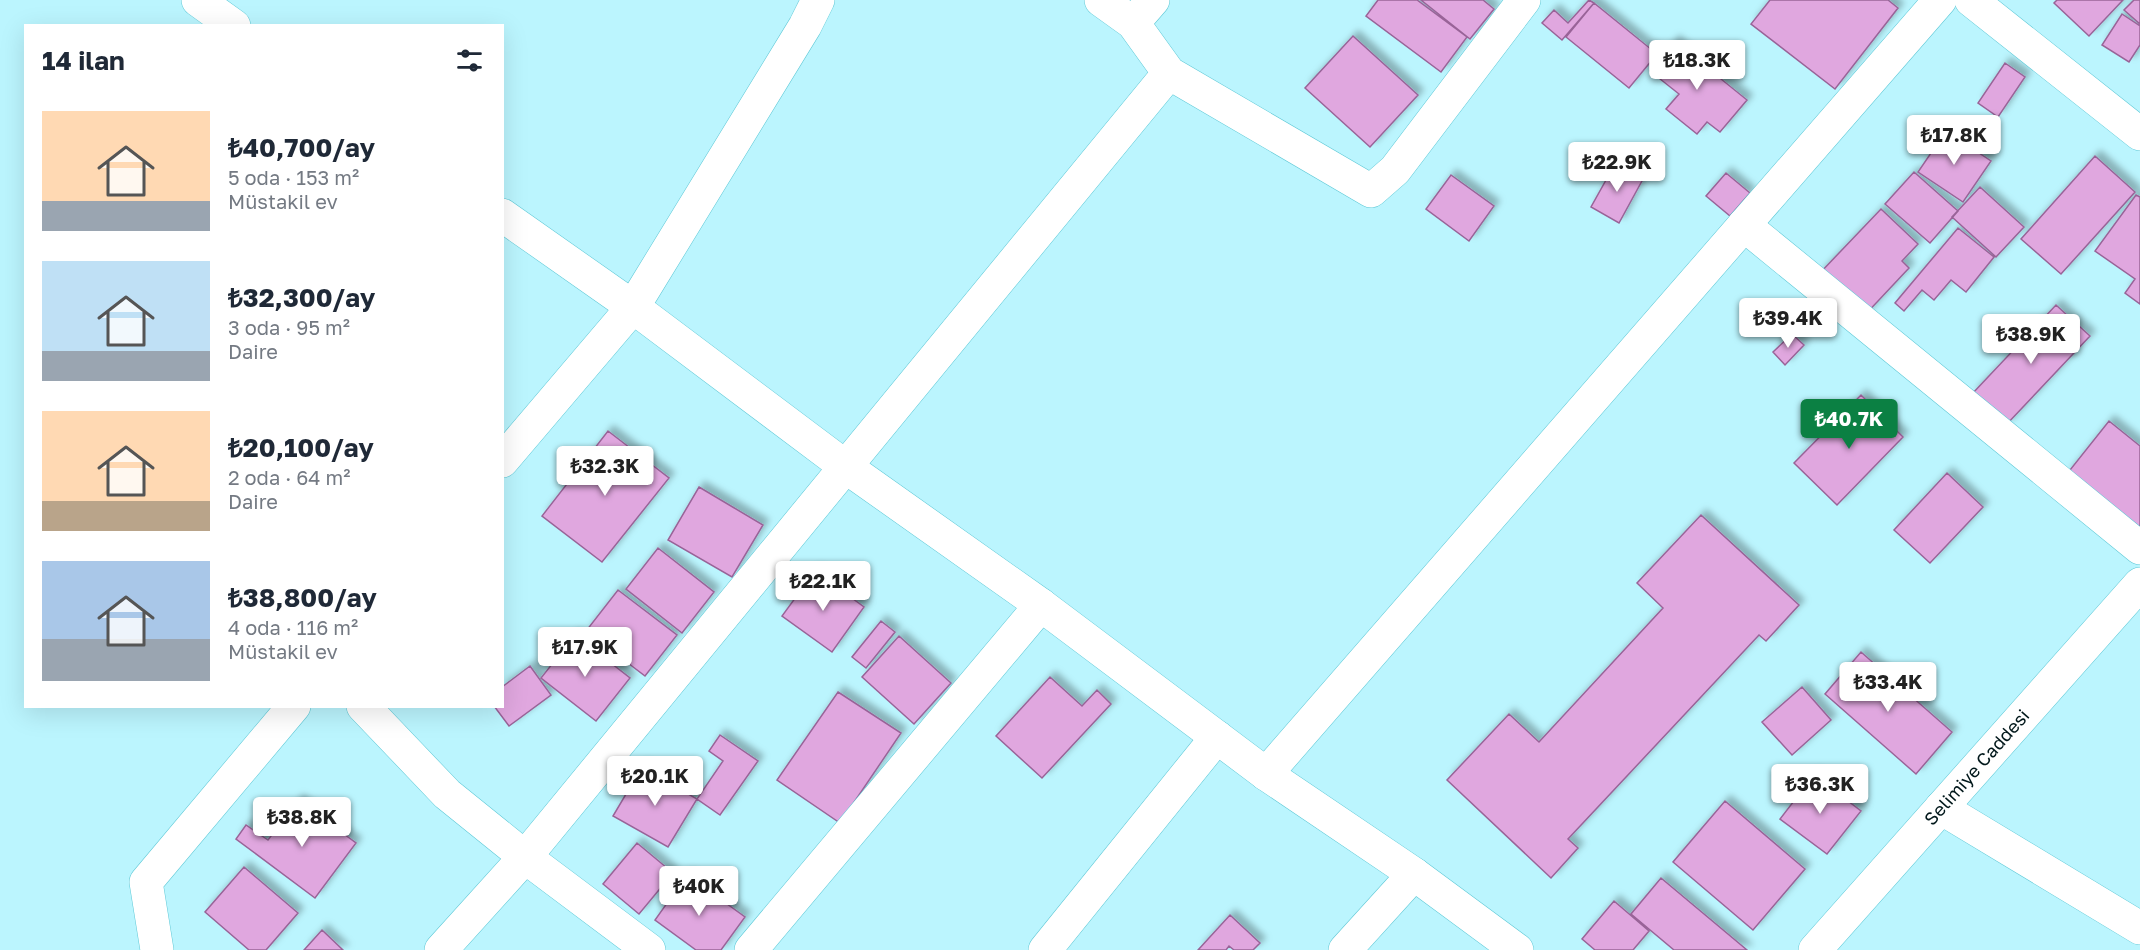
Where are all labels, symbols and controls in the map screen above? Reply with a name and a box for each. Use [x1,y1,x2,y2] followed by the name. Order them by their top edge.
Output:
[1648,40,1746,91] pin: ₺18.3K
[453,44,486,77] icon: filters
[42,45,125,76] text: 14 ilan
[1663,47,1731,71] text: ₺18.3K
[1905,115,2003,166] pin: ₺17.8K
[1921,122,1987,146] text: ₺17.8K
[228,132,375,163] text: ₺40,700/ay
[90,135,162,207] icon: home
[1568,142,1666,193] pin: ₺22.9K
[1582,149,1652,173] text: ₺22.9K
[228,165,359,189] text: 5 oda · 153 m²
[228,189,338,213] text: Müstakil ev
[228,282,375,313] text: ₺32,300/ay
[90,285,162,357] icon: home
[1739,298,1837,349] pin: ₺39.4K
[1753,305,1823,329] text: ₺39.4K
[1982,314,2080,365] pin: ₺38.9K
[228,315,350,339] text: 3 oda · 95 m²
[1996,321,2066,345] text: ₺38.9K
[228,339,278,363] text: Daire
[1800,399,1898,450] pin: ₺40.7K
[1815,406,1883,430] text: ₺40.7K
[228,432,374,463] text: ₺20,100/ay
[90,435,162,507] icon: home
[556,446,654,497] pin: ₺32.3K
[571,453,639,477] text: ₺32.3K
[228,465,350,489] text: 2 oda · 64 m²
[228,489,278,513] text: Daire
[774,561,872,612] pin: ₺22.1K
[789,568,857,592] text: ₺22.1K
[228,582,377,613] text: ₺38,800/ay
[90,585,162,657] icon: home
[228,615,358,639] text: 4 oda · 116 m²
[536,627,634,678] pin: ₺17.9K
[552,634,618,658] text: ₺17.9K
[228,639,338,663] text: Müstakil ev
[1839,662,1937,713] pin: ₺33.4K
[1853,669,1923,693] text: ₺33.4K
[1919,704,2033,829] street label: Selimiye Caddesi
[606,756,704,807] pin: ₺20.1K
[621,763,689,787] text: ₺20.1K
[1771,764,1869,815] pin: ₺36.3K
[1785,771,1855,795] text: ₺36.3K
[253,797,351,848] pin: ₺38.8K
[267,804,337,828] text: ₺38.8K
[663,866,735,917] pin: ₺40K
[673,873,725,897] text: ₺40K

